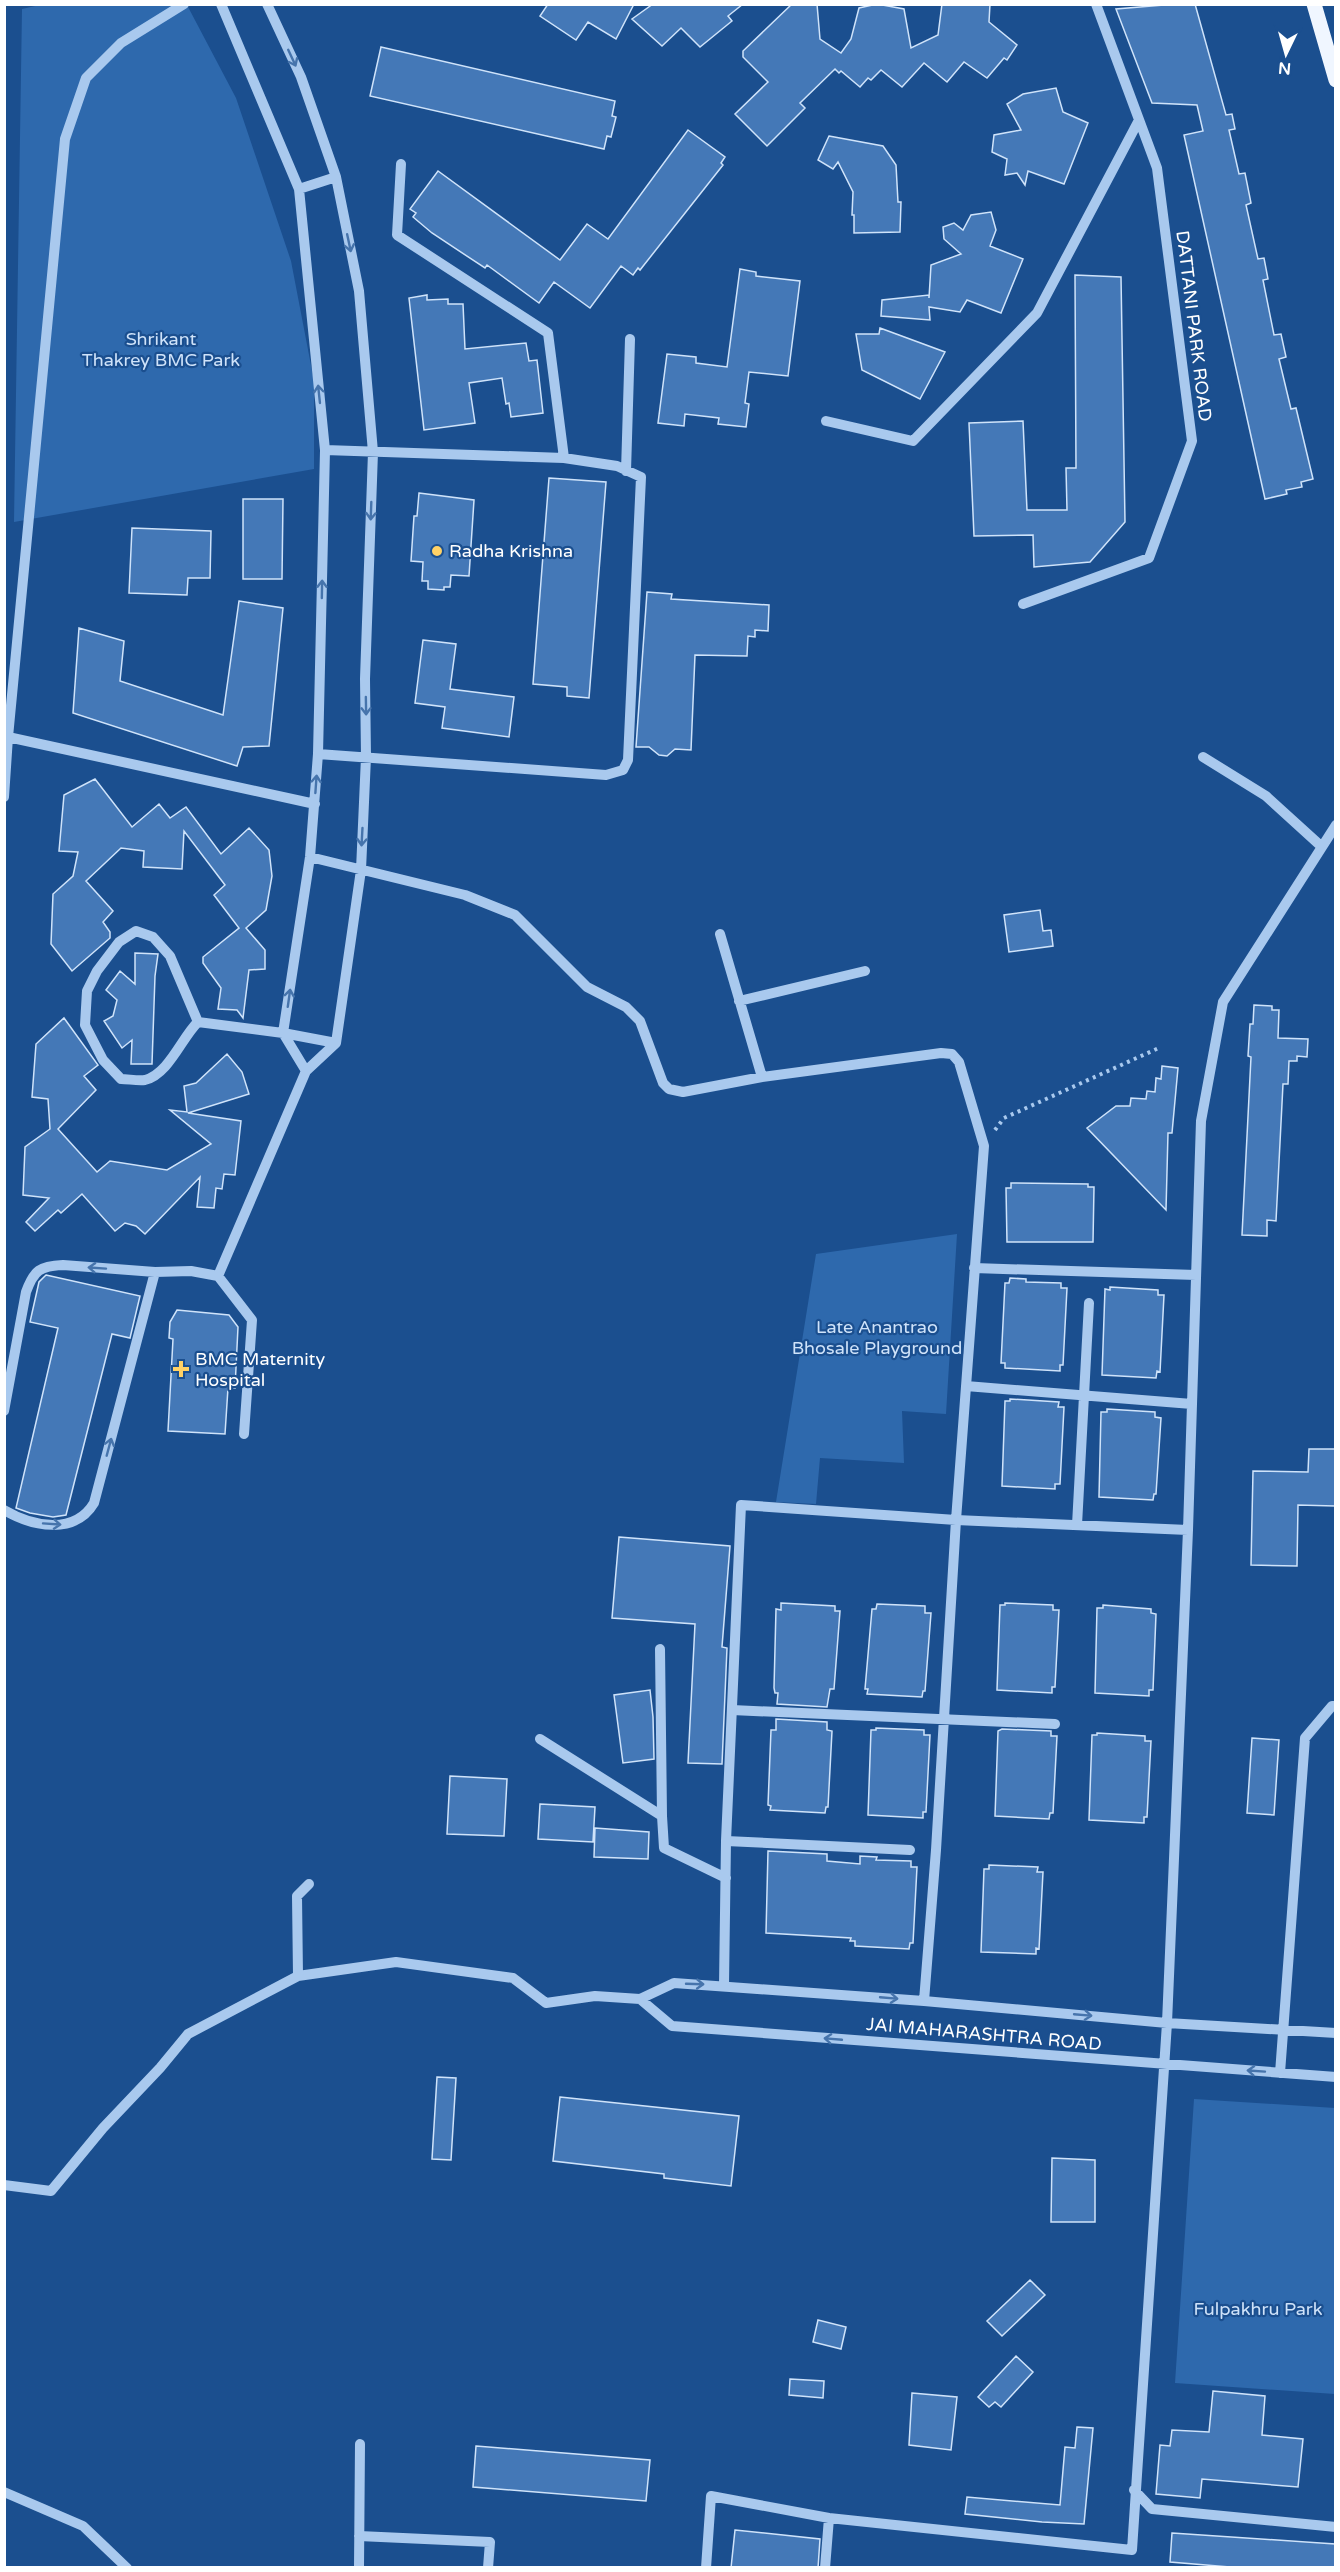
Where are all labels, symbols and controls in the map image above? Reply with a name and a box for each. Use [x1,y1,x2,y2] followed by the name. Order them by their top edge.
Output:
[1256,24,1316,84] north arrow
[286,48,298,66] one-way arrow
[1278,57,1292,78] text: N
[1171,229,1217,423] street label: DATTANI PARK ROAD
[344,233,355,253] one-way arrow
[82,328,240,371] park label: Shrikant Thakrey BMC Park
[313,385,324,404] one-way arrow
[365,500,377,520] one-way arrow
[449,540,573,562] place label: Radha Krishna
[430,544,444,558] marker: Radha Krishna
[316,579,328,599] one-way arrow
[360,695,372,715] one-way arrow
[311,774,322,794] one-way arrow
[357,826,368,846] one-way arrow
[283,988,294,1008] one-way arrow
[87,1262,107,1273] one-way arrow
[792,1316,962,1359] park label: Late Anantrao Bhosale Playground
[195,1348,325,1391] place label: BMC Maternity Hospital
[172,1360,190,1378] marker: BMC Maternity Hospital
[103,1437,115,1456] one-way arrow
[42,1519,62,1530] one-way arrow
[684,1978,704,1989] one-way arrow
[879,1993,899,2004] one-way arrow
[1073,2010,1093,2021] one-way arrow
[865,2013,1103,2055] street label: JAI MAHARASHTRA ROAD
[824,2033,844,2044] one-way arrow
[1247,2065,1267,2076] one-way arrow
[1194,2298,1323,2320] park label: Fulpakhru Park

